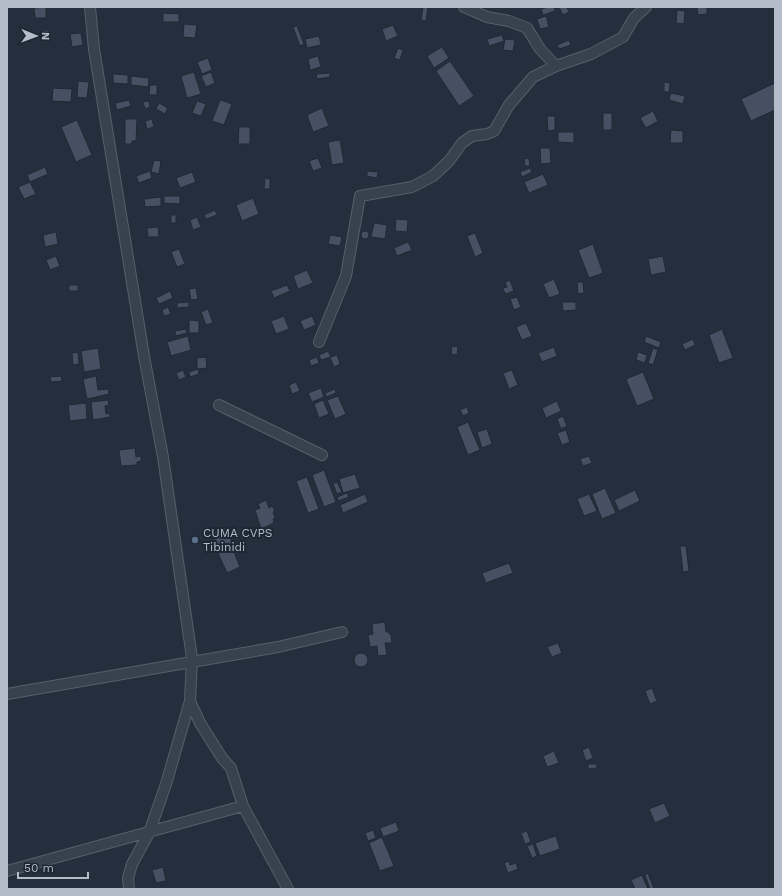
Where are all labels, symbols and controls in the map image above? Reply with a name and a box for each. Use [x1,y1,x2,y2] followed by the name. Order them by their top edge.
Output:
[16,16,56,56] north arrow
[39,32,52,40] text: N
[203,526,273,554] place label: CUMA CVPS Tibinidi
[190,535,200,545] marker: CUMA CVPS Tibinidi
[18,854,88,880] scale bar
[24,861,54,875] text: 50 m

